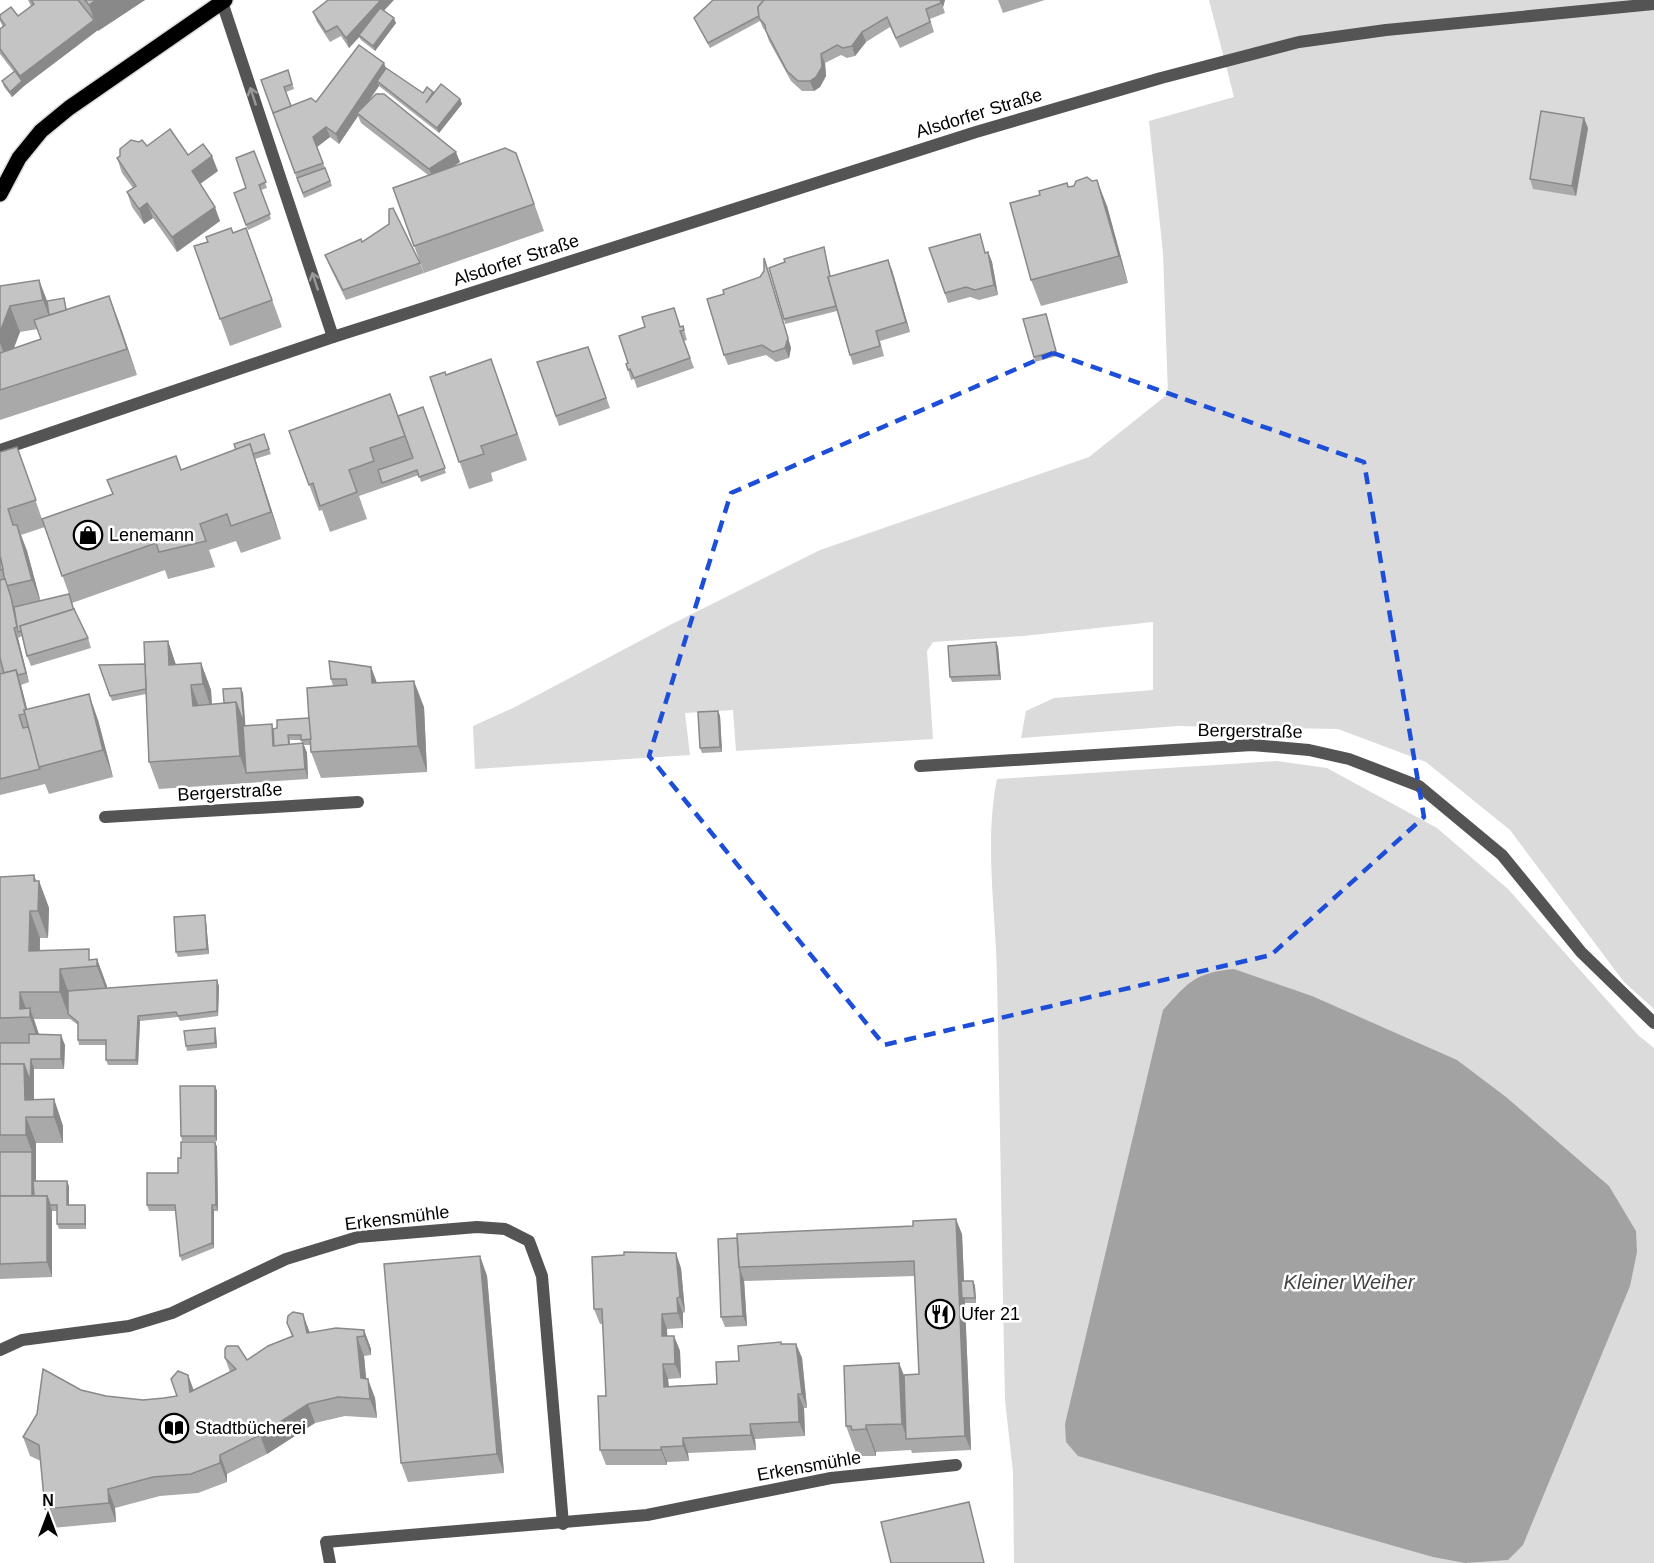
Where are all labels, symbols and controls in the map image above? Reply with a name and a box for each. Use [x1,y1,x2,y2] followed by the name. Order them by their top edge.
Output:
[913,84,1045,142] street label: Alsdorfer Straße
[247,87,258,106] one-way arrow
[451,230,581,290] street label: Alsdorfer Straße
[308,272,319,291] one-way arrow
[72,519,104,551] shop icon: Lenemann
[109,525,194,545] place label: Lenemann
[1197,720,1303,742] street label: Bergerstraße
[177,779,283,805] street label: Bergerstraße
[344,1202,450,1234] street label: Erkensmühle
[1284,1271,1416,1293] water label: Kleiner Weiher
[924,1298,956,1330] restaurant icon: Ufer 21
[961,1304,1020,1324] place label: Ufer 21
[158,1412,190,1444] library icon: Stadtbücherei
[195,1418,306,1438] place label: Stadtbücherei
[756,1447,862,1485] street label: Erkensmühle
[18,1485,78,1545] north arrow
[42,1492,54,1509] text: N

